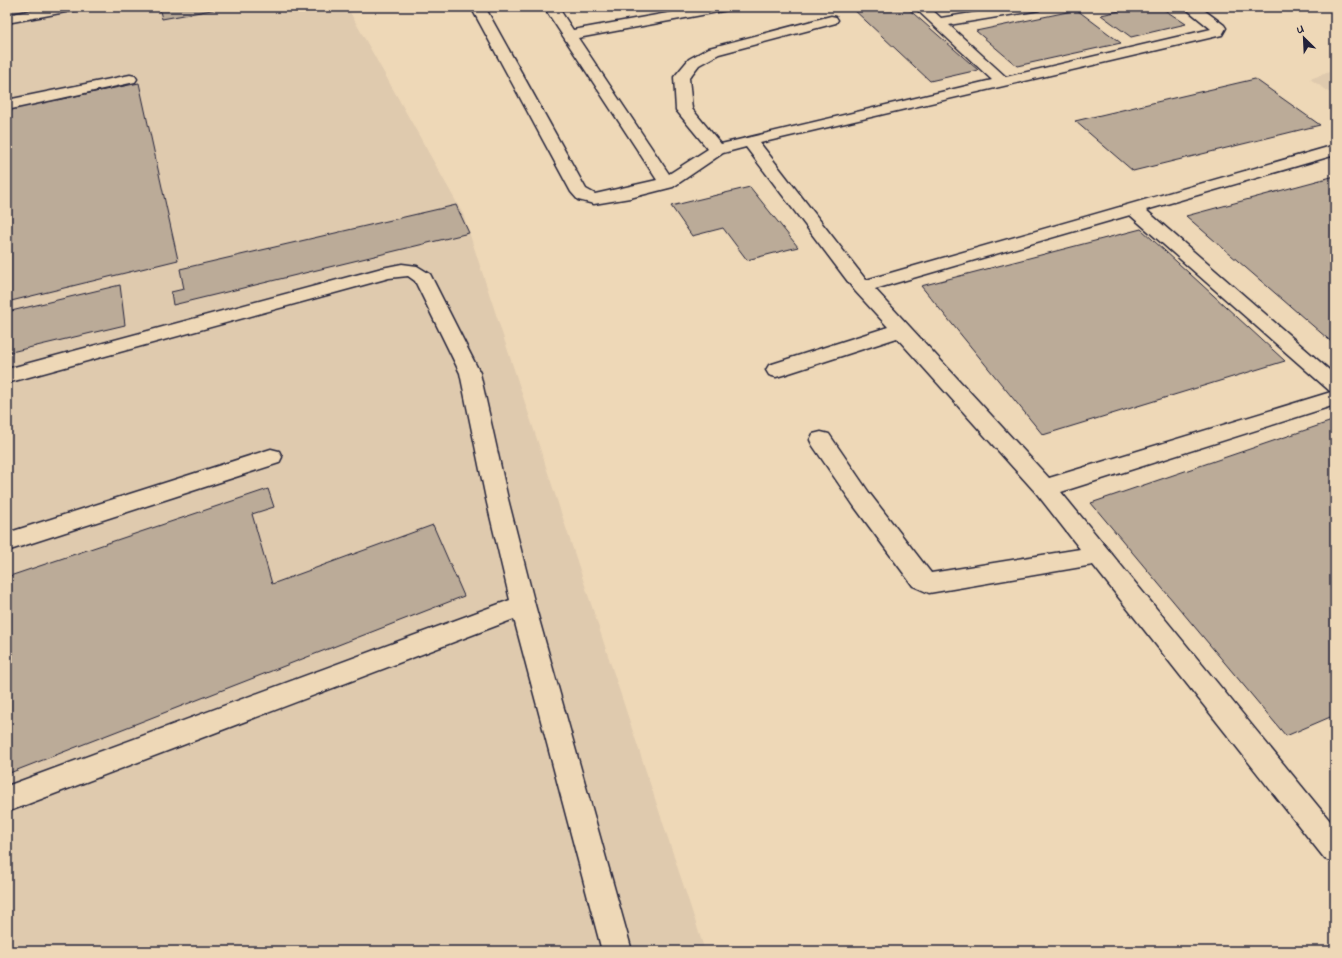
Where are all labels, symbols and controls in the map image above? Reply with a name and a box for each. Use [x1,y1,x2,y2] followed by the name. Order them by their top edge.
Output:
[1284,18,1324,58] north arrow
[1293,21,1306,38] text: U

